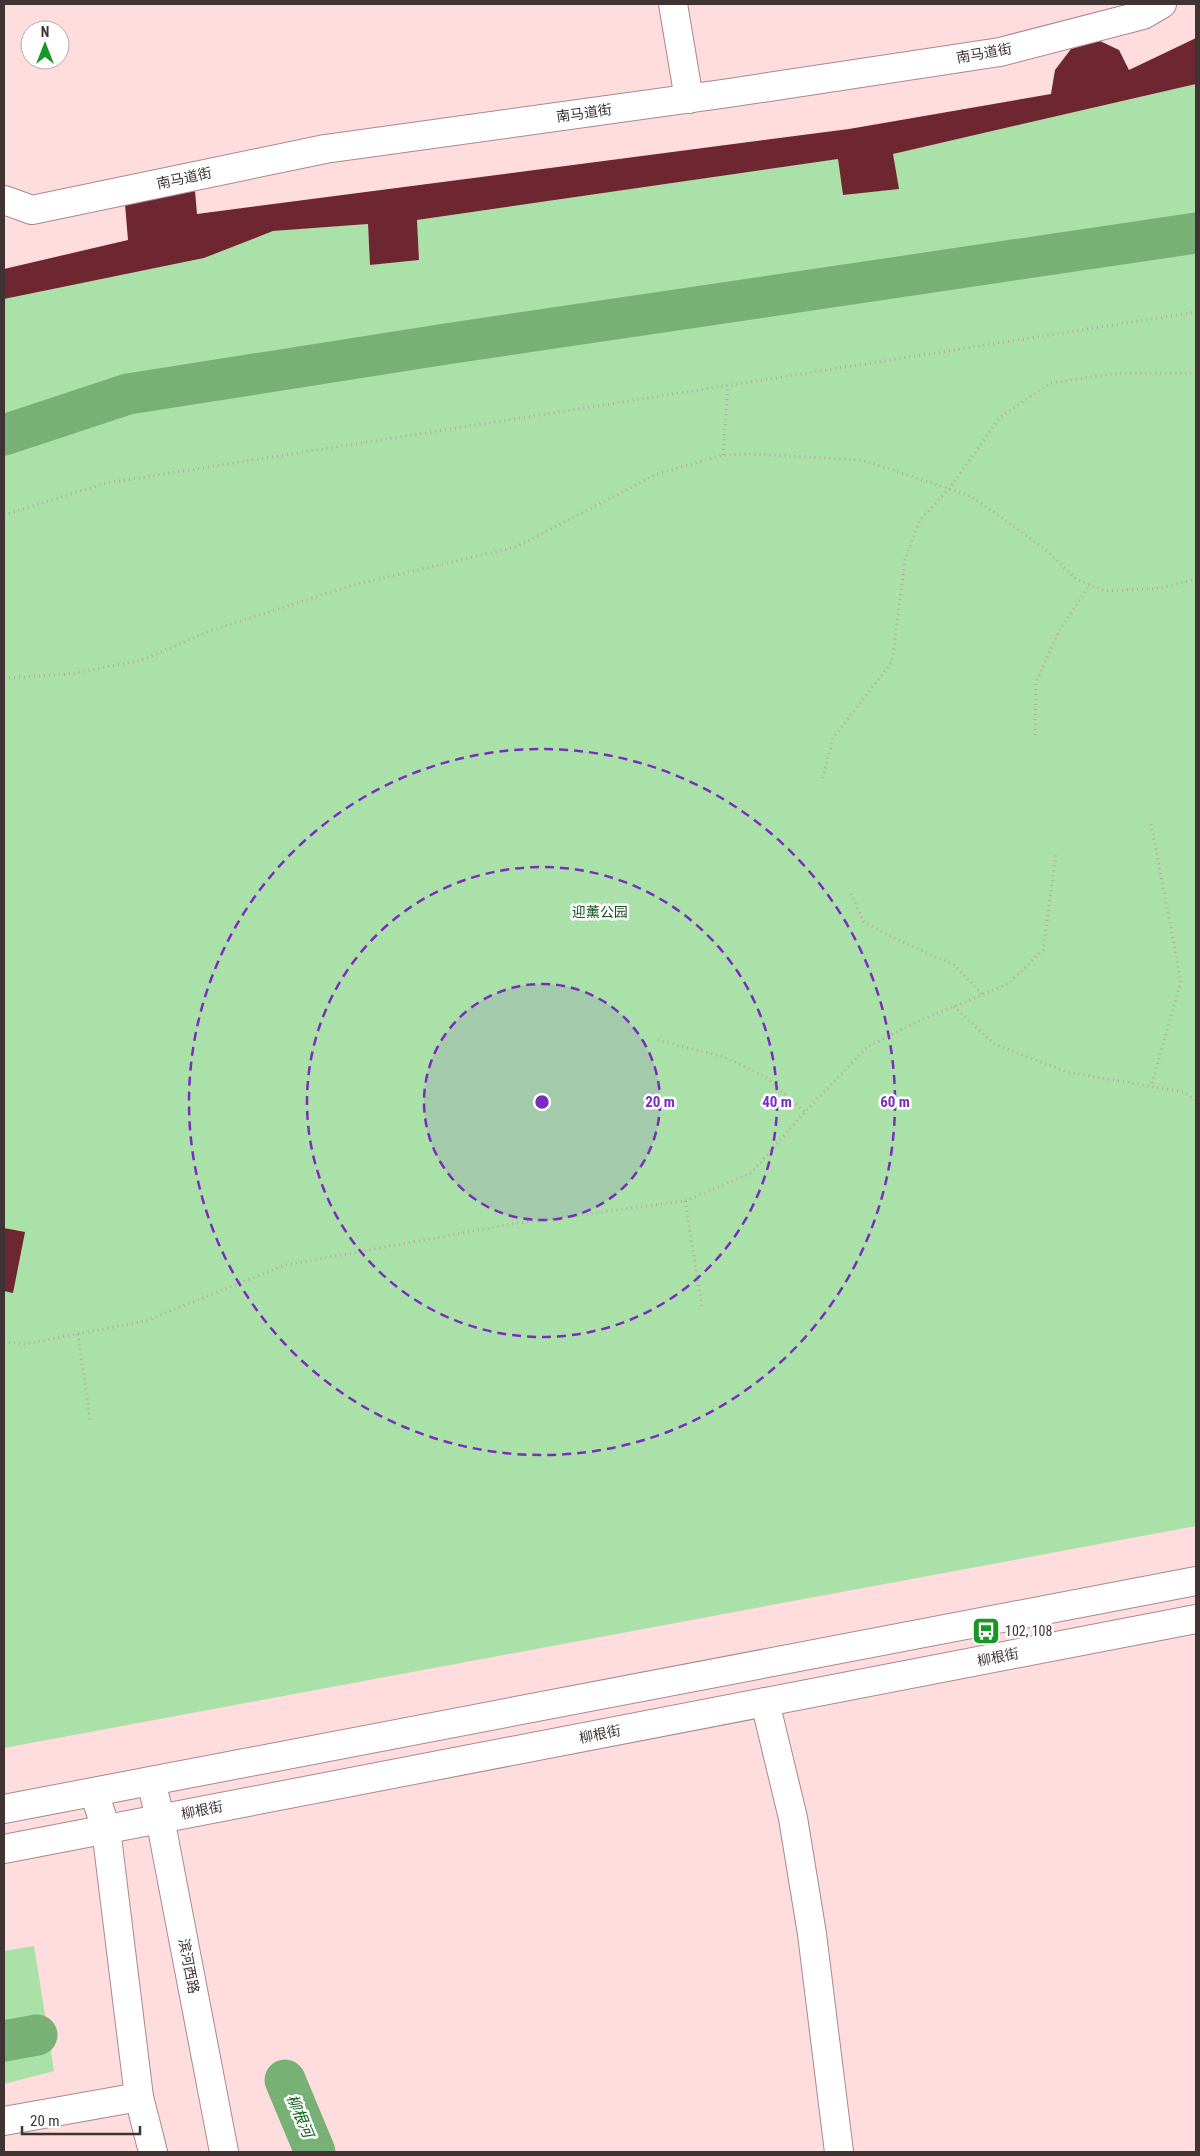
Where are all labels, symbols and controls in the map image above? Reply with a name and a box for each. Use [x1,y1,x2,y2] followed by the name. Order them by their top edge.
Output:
[20,20,70,70] north arrow
[41,24,49,40] text: N
[955,40,1013,66] street label: 南马道街
[555,101,613,125] street label: 南马道街
[155,164,213,192] street label: 南马道街
[572,904,628,920] park label: 迎薰公园
[533,1093,551,1111] centre of rings
[645,1093,675,1111] text: 20 m
[762,1093,792,1111] text: 40 m
[880,1093,910,1111] text: 60 m
[971,1616,1001,1646] bus stop icon: 102, 108
[1005,1623,1053,1639] place label: 102, 108
[976,1645,1020,1669] street label: 柳根街
[578,1722,622,1746] street label: 柳根街
[180,1798,224,1822] street label: 柳根街
[176,1937,202,1995] street label: 滨河西路
[283,2092,318,2143] water label: 柳根河
[22,2104,140,2136] scale bar
[30,2112,60,2130] text: 20 m

